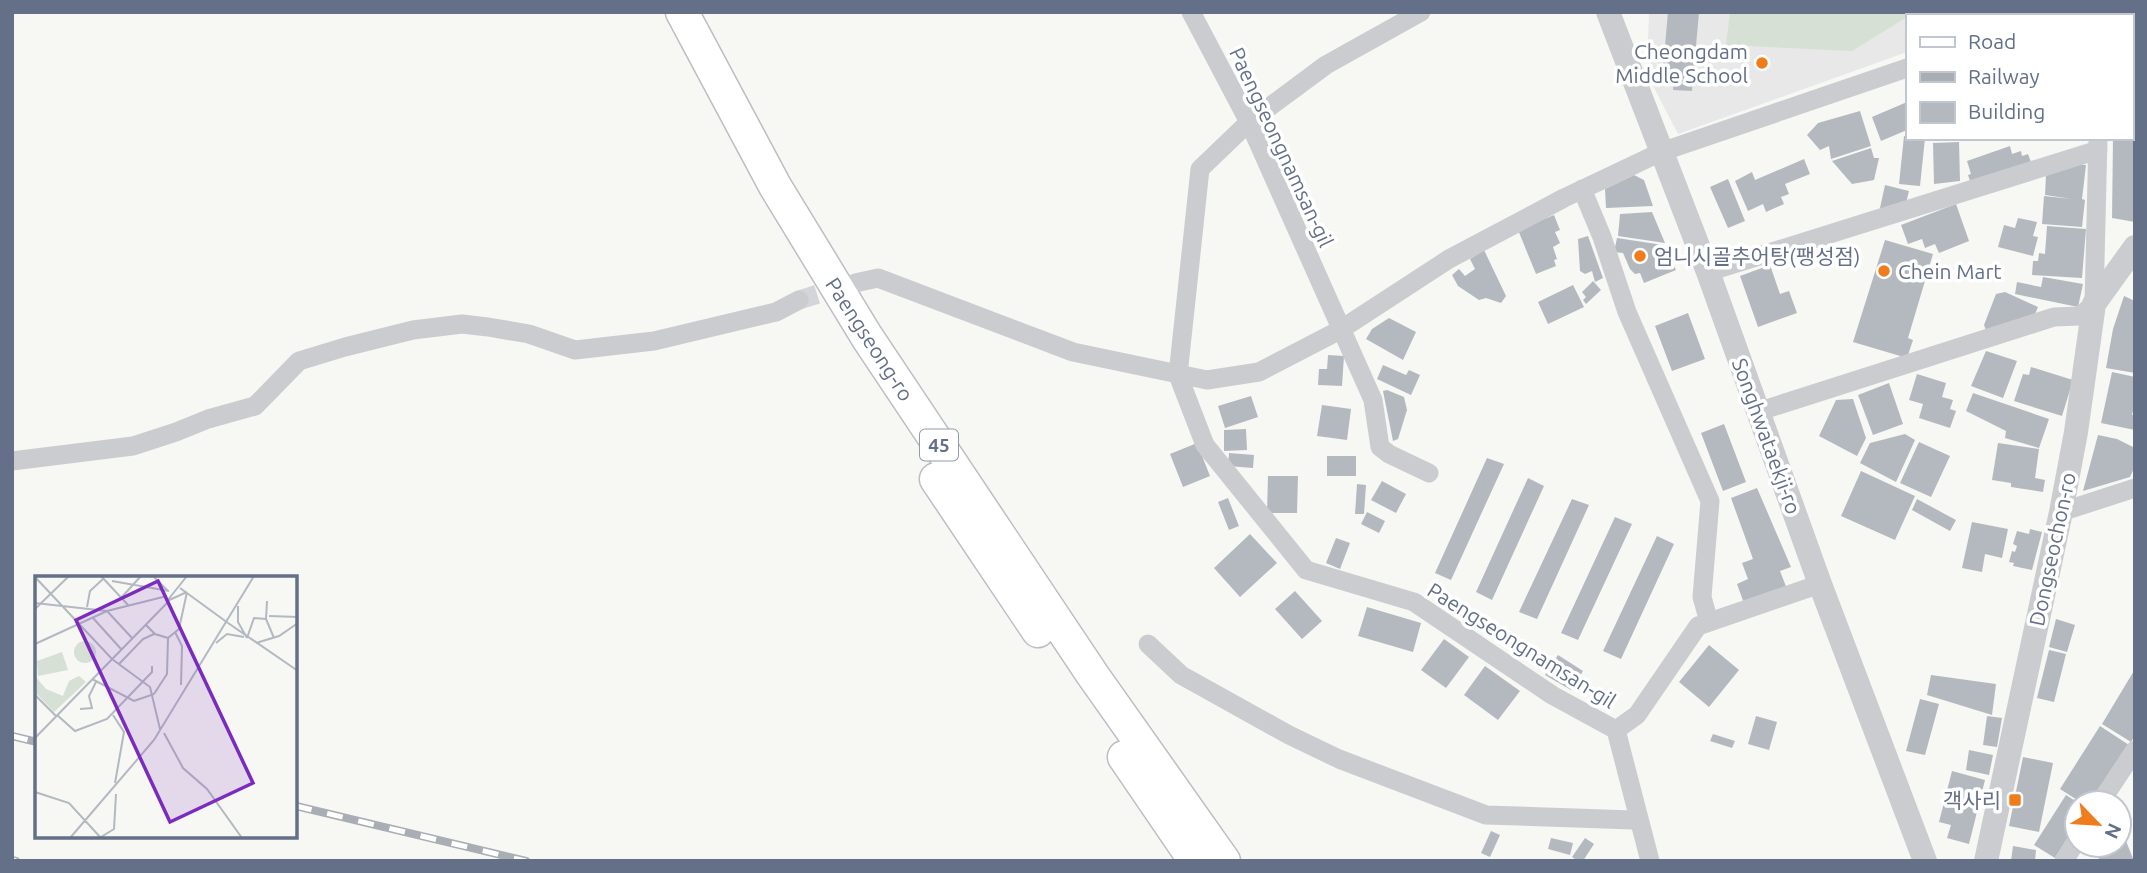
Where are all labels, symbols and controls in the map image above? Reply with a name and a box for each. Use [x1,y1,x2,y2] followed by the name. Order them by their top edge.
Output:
[1906,14,2133,140] legend
[1968,29,2016,53] text: Road
[1615,39,1748,87] place label: Cheongdam Middle School
[1225,43,1339,251] street label: Paengseongnamsan-gil
[1754,55,1770,71] marker: Cheongdam Middle School
[1968,64,2040,88] text: Railway
[1968,99,2045,123] text: Building
[1654,244,1860,268] place label: 엄니시골추어탕(팽성점)
[1632,248,1648,264] marker: 엄니시골추어탕(팽성점)
[1898,259,2002,283] place label: Chein Mart
[1876,263,1892,279] marker: Chein Mart
[821,273,919,405] street label: Paengseong-ro
[1728,355,1806,517] street label: Songhwataekji-ro
[920,430,958,460] road number: 45
[2024,470,2080,628] street label: Dongseochon-ro
[35,576,298,838] inset map
[1423,577,1621,713] street label: Paengseongnamsan-gil
[1943,788,2001,812] place label: 객사리
[2063,789,2133,859] north arrow
[2007,792,2023,808] marker: 객사리
[2100,820,2126,842] text: N

